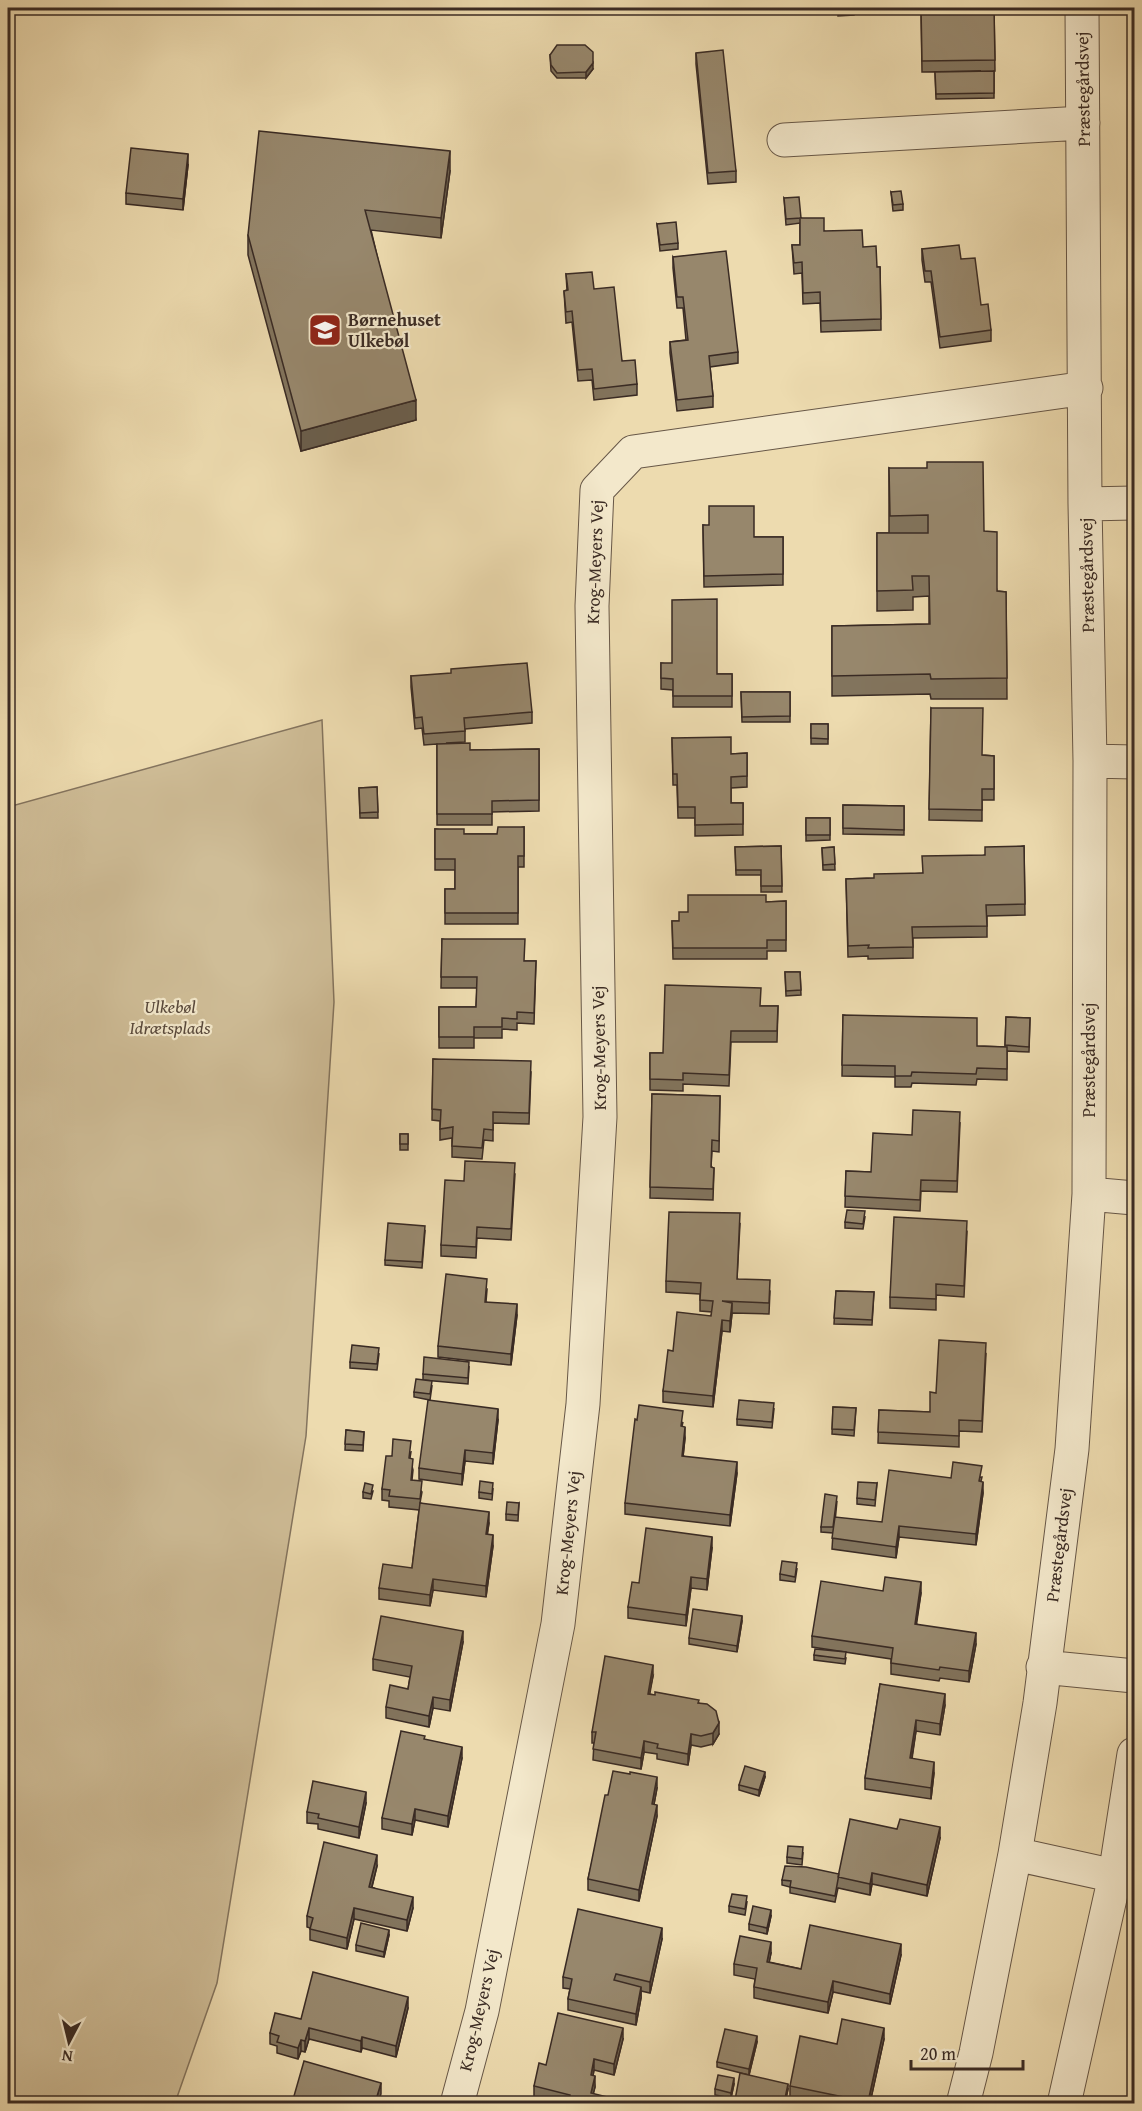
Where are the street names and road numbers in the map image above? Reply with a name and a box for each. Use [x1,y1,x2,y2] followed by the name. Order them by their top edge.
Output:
[1068,31,1097,147] street label: Præstegårdsvej
[579,499,610,625] street label: Krog-Meyers Vej
[1072,517,1101,633] street label: Præstegårdsvej
[584,985,613,1111] street label: Krog-Meyers Vej
[1075,1002,1102,1118] street label: Præstegårdsvej
[548,1469,587,1596] street label: Krog-Meyers Vej
[1038,1486,1079,1604] street label: Præstegårdsvej
[451,1946,506,2074] street label: Krog-Meyers Vej

